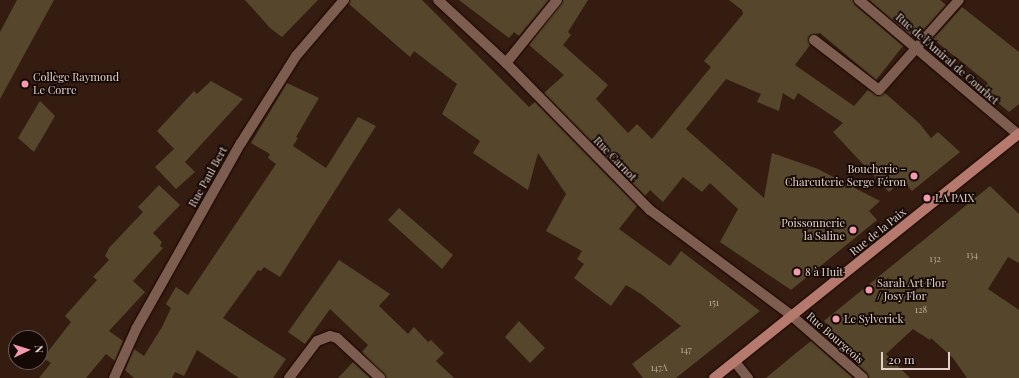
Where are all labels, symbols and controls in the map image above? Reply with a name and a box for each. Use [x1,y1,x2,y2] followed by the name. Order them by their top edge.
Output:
[893,11,1001,107] street label: Rue de l'Amiral de Courbet
[33,71,119,97] place label: Collège Raymond Le Corre
[20,79,30,89] marker: Collège Raymond Le Corre
[591,134,639,184] street label: Rue Carnot
[186,144,230,210] street label: Rue Paul Bert
[785,163,906,189] place label: Boucherie - Charcuterie Serge Féron
[909,171,919,181] marker: Boucherie - Charcuterie Serge Féron
[935,191,975,205] place label: LA PAIX
[922,193,932,203] marker: LA PAIX
[847,205,909,259] street label: Rue de la Paix
[781,217,845,243] place label: Poissonnerie la Saline
[848,225,858,235] marker: Poissonnerie la Saline
[966,249,978,259] house number: 134
[929,253,941,263] house number: 132
[805,265,843,279] place label: 8 à Huit
[792,267,802,277] marker: 8 à Huit
[877,277,947,303] place label: Sarah Art Flor / Josy Flor
[864,285,874,295] marker: Sarah Art Flor / Josy Flor
[709,297,719,307] house number: 151
[915,304,927,314] house number: 128
[804,310,866,366] street label: Rue Bourgeois
[844,312,903,326] place label: Le Sylverick
[831,314,841,324] marker: Le Sylverick
[8,330,48,370] north arrow
[680,344,692,354] house number: 147
[883,344,952,370] scale bar
[32,345,47,354] text: N
[888,351,915,367] text: 20 m
[651,362,667,372] house number: 147A

